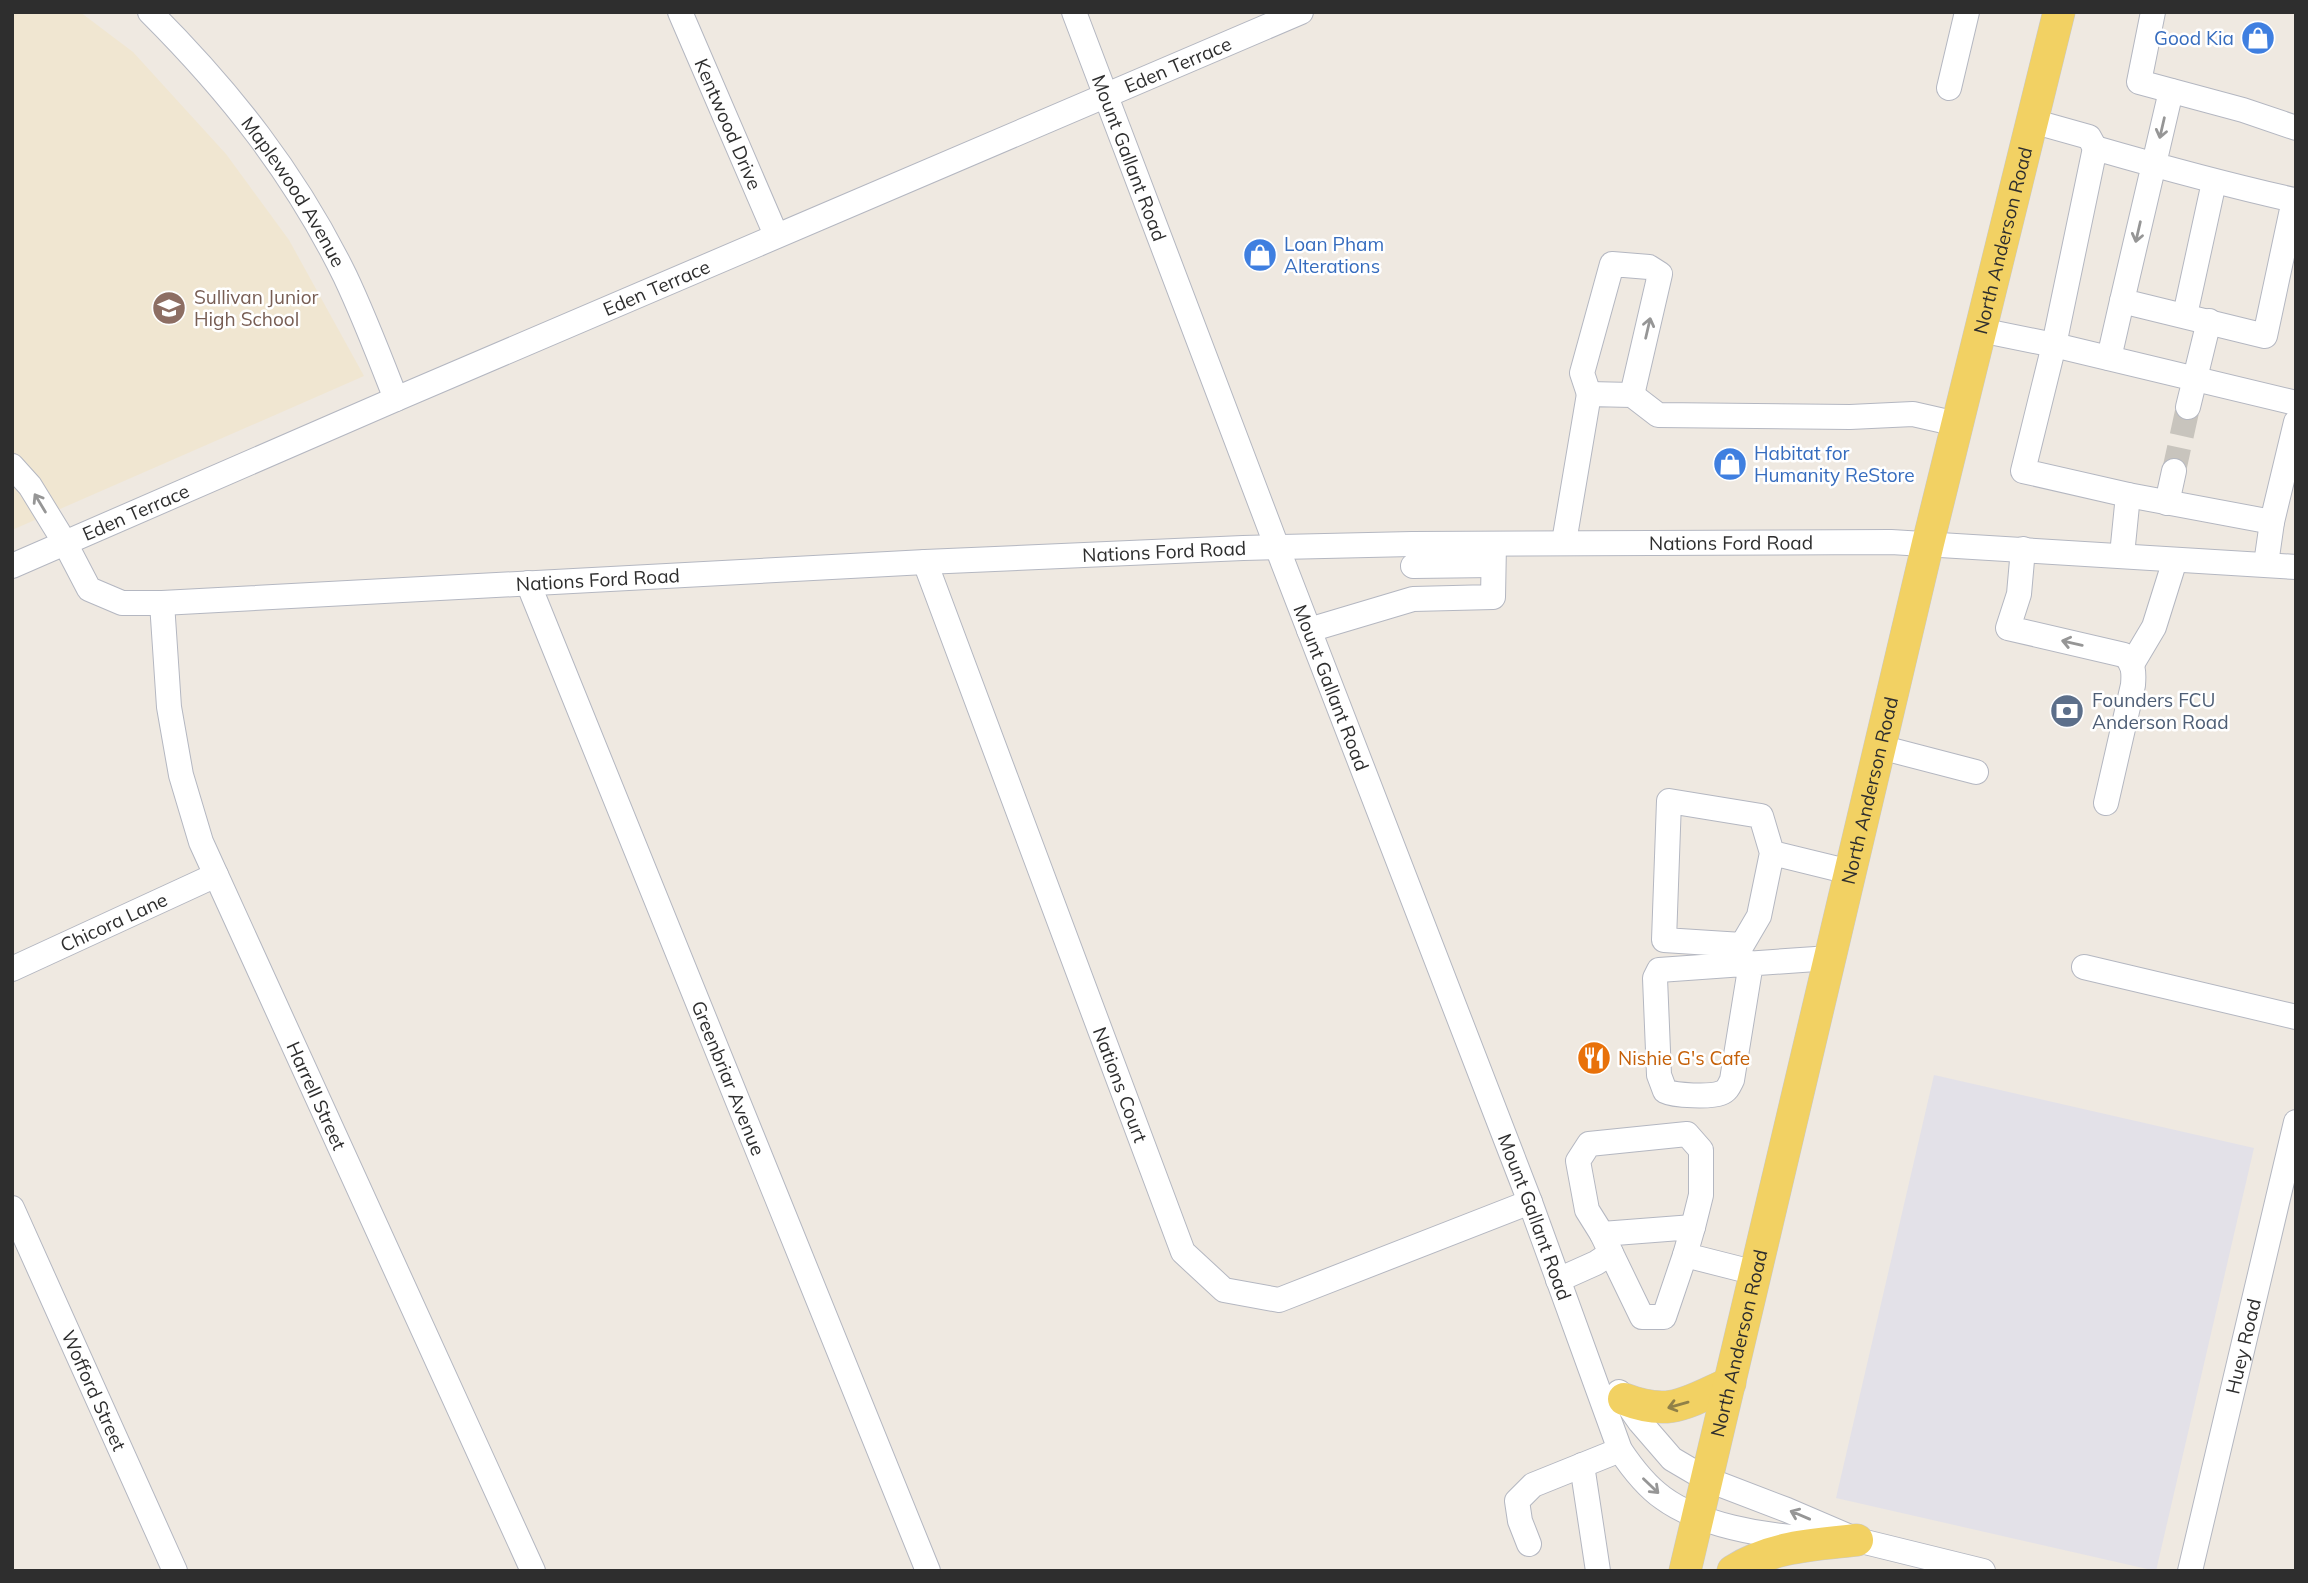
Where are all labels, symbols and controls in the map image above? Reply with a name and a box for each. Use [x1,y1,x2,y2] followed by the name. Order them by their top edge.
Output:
[2239,19,2277,57] shop icon: Good Kia
[2154,26,2234,50] place label: Good Kia
[1121,31,1235,98] street label: Eden Terrace
[689,55,767,193] street label: Kentwood Drive
[1087,71,1172,244] street label: Mount Gallant Road
[236,112,351,271] street label: Maplewood Avenue
[2155,116,2169,139] one-way arrow
[1968,144,2037,336] street label: North Anderson Road
[2131,220,2145,243] one-way arrow
[1284,232,1384,278] place label: Loan Pham Alterations
[1241,236,1279,274] shop icon: Loan Pham Alterations
[599,254,714,321] street label: Eden Terrace
[194,285,318,331] place label: Sullivan Junior High School
[150,289,188,327] school or university icon: Sullivan Junior High School
[1641,317,1655,340] one-way arrow
[1754,441,1915,487] place label: Habitat for Humanity ReStore
[1711,445,1749,483] shop icon: Habitat for Humanity ReStore
[79,478,193,546] street label: Eden Terrace
[33,494,47,514] one-way arrow
[1649,530,1813,555] street label: Nations Ford Road
[1082,536,1247,567] street label: Nations Ford Road
[515,563,680,596] street label: Nations Ford Road
[1288,601,1374,774] street label: Mount Gallant Road
[2061,636,2084,649] one-way arrow
[2092,688,2229,734] place label: Founders FCU Anderson Road
[2048,692,2086,730] bank icon: Founders FCU Anderson Road
[1836,694,1903,887] street label: North Anderson Road
[56,887,171,957] street label: Chicora Lane
[686,997,770,1159] street label: Greenbriar Avenue
[1088,1024,1153,1146] street label: Nations Court
[281,1038,352,1154] street label: Harrell Street
[1575,1039,1613,1077] restaurant icon: Nishie G's Cafe
[1618,1046,1750,1070] place label: Nishie G's Cafe
[1493,1130,1577,1304] street label: Mount Gallant Road
[1705,1247,1773,1439] street label: North Anderson Road
[2220,1296,2266,1396] street label: Huey Road
[56,1326,132,1455] street label: Wofford Street
[1667,1399,1689,1412] one-way arrow
[1642,1478,1659,1495] one-way arrow
[1790,1508,1811,1521] one-way arrow

